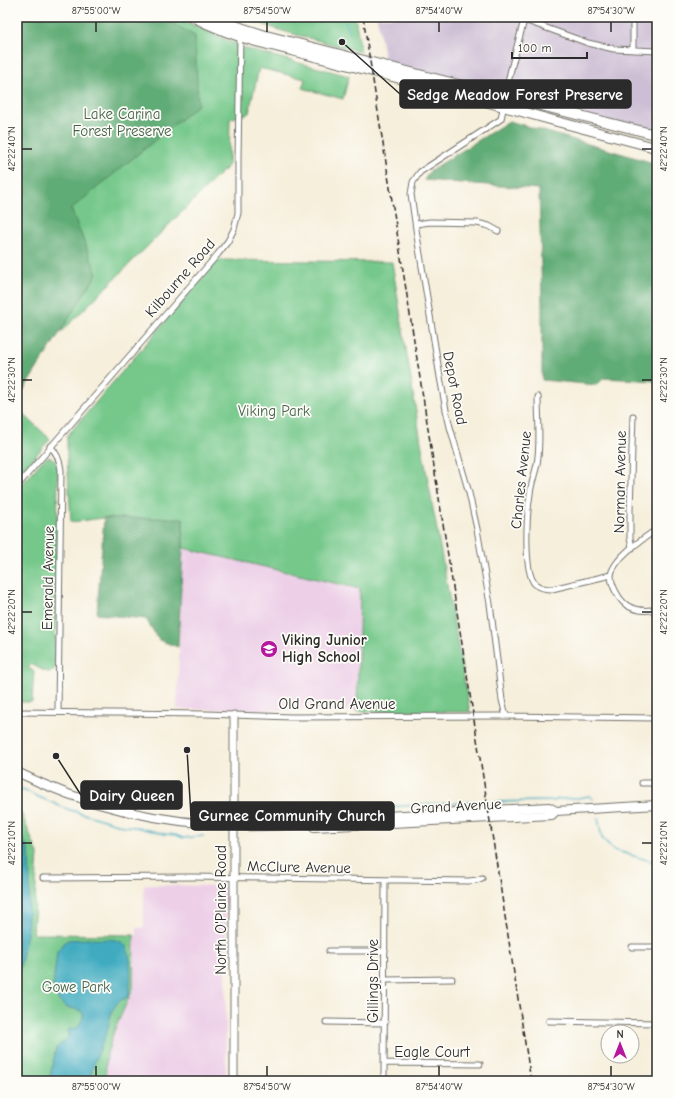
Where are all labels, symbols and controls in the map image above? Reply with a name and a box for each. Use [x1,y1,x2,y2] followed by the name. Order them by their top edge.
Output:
[72,5,121,17] text: 87°55'00"W
[243,5,291,17] text: 87°54'50"W
[416,5,463,17] text: 87°54'40"W
[587,5,635,17] text: 87°54'30"W
[512,34,587,60] scale bar
[518,41,551,55] text: 100 m
[400,80,631,108] callout: Sedge Meadow Forest Preserve
[407,86,623,104] text: Sedge Meadow Forest Preserve
[72,105,172,140] park label: Lake Carina Forest Preserve
[6,126,18,172] text: 42°22'40"N
[658,126,670,172] text: 42°22'40"N
[141,235,219,321] street label: Kilbourne Road
[439,350,471,426] street label: Depot Road
[6,357,18,403] text: 42°22'30"N
[658,357,670,403] text: 42°22'30"N
[238,402,311,420] park label: Viking Park
[507,430,535,530] street label: Charles Avenue
[610,430,630,534] street label: Norman Avenue
[38,525,58,630] street label: Emerald Avenue
[6,589,18,635] text: 42°22'20"N
[658,589,670,635] text: 42°22'20"N
[282,631,367,666] place label: Viking Junior High School
[259,639,279,659] school or university icon: Viking Junior High School
[279,695,396,713] street label: Old Grand Avenue
[81,781,182,809] callout: Dairy Queen
[89,787,175,805] text: Dairy Queen
[410,795,502,817] street label: Grand Avenue
[191,802,394,830] callout: Gurnee Community Church
[199,807,385,825] text: Gurnee Community Church
[6,821,18,865] text: 42°22'10"N
[658,821,670,865] text: 42°22'10"N
[212,845,230,975] street label: North O'Plaine Road
[247,857,352,877] street label: McClure Avenue
[364,939,382,1023] street label: Gillings Drive
[42,978,111,996] park label: Gowe Park
[600,1024,640,1064] north arrow
[616,1028,624,1041] text: N
[394,1043,471,1061] street label: Eagle Court
[72,1081,121,1093] text: 87°55'00"W
[243,1081,291,1093] text: 87°54'50"W
[416,1081,463,1093] text: 87°54'40"W
[587,1081,635,1093] text: 87°54'30"W

